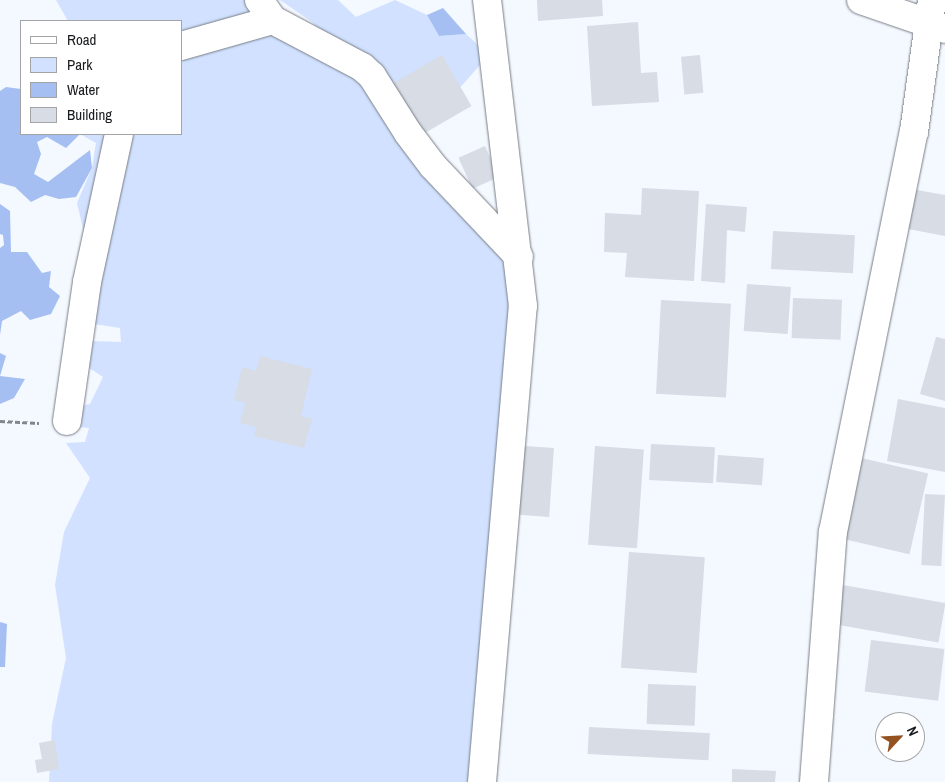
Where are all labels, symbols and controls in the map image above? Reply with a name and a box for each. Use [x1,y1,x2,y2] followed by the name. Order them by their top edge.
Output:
[20,20,182,135] legend
[67,29,96,50] text: Road
[67,54,92,75] text: Park
[67,79,99,100] text: Water
[67,104,112,125] text: Building
[875,712,925,762] north arrow
[903,724,923,739] text: N

